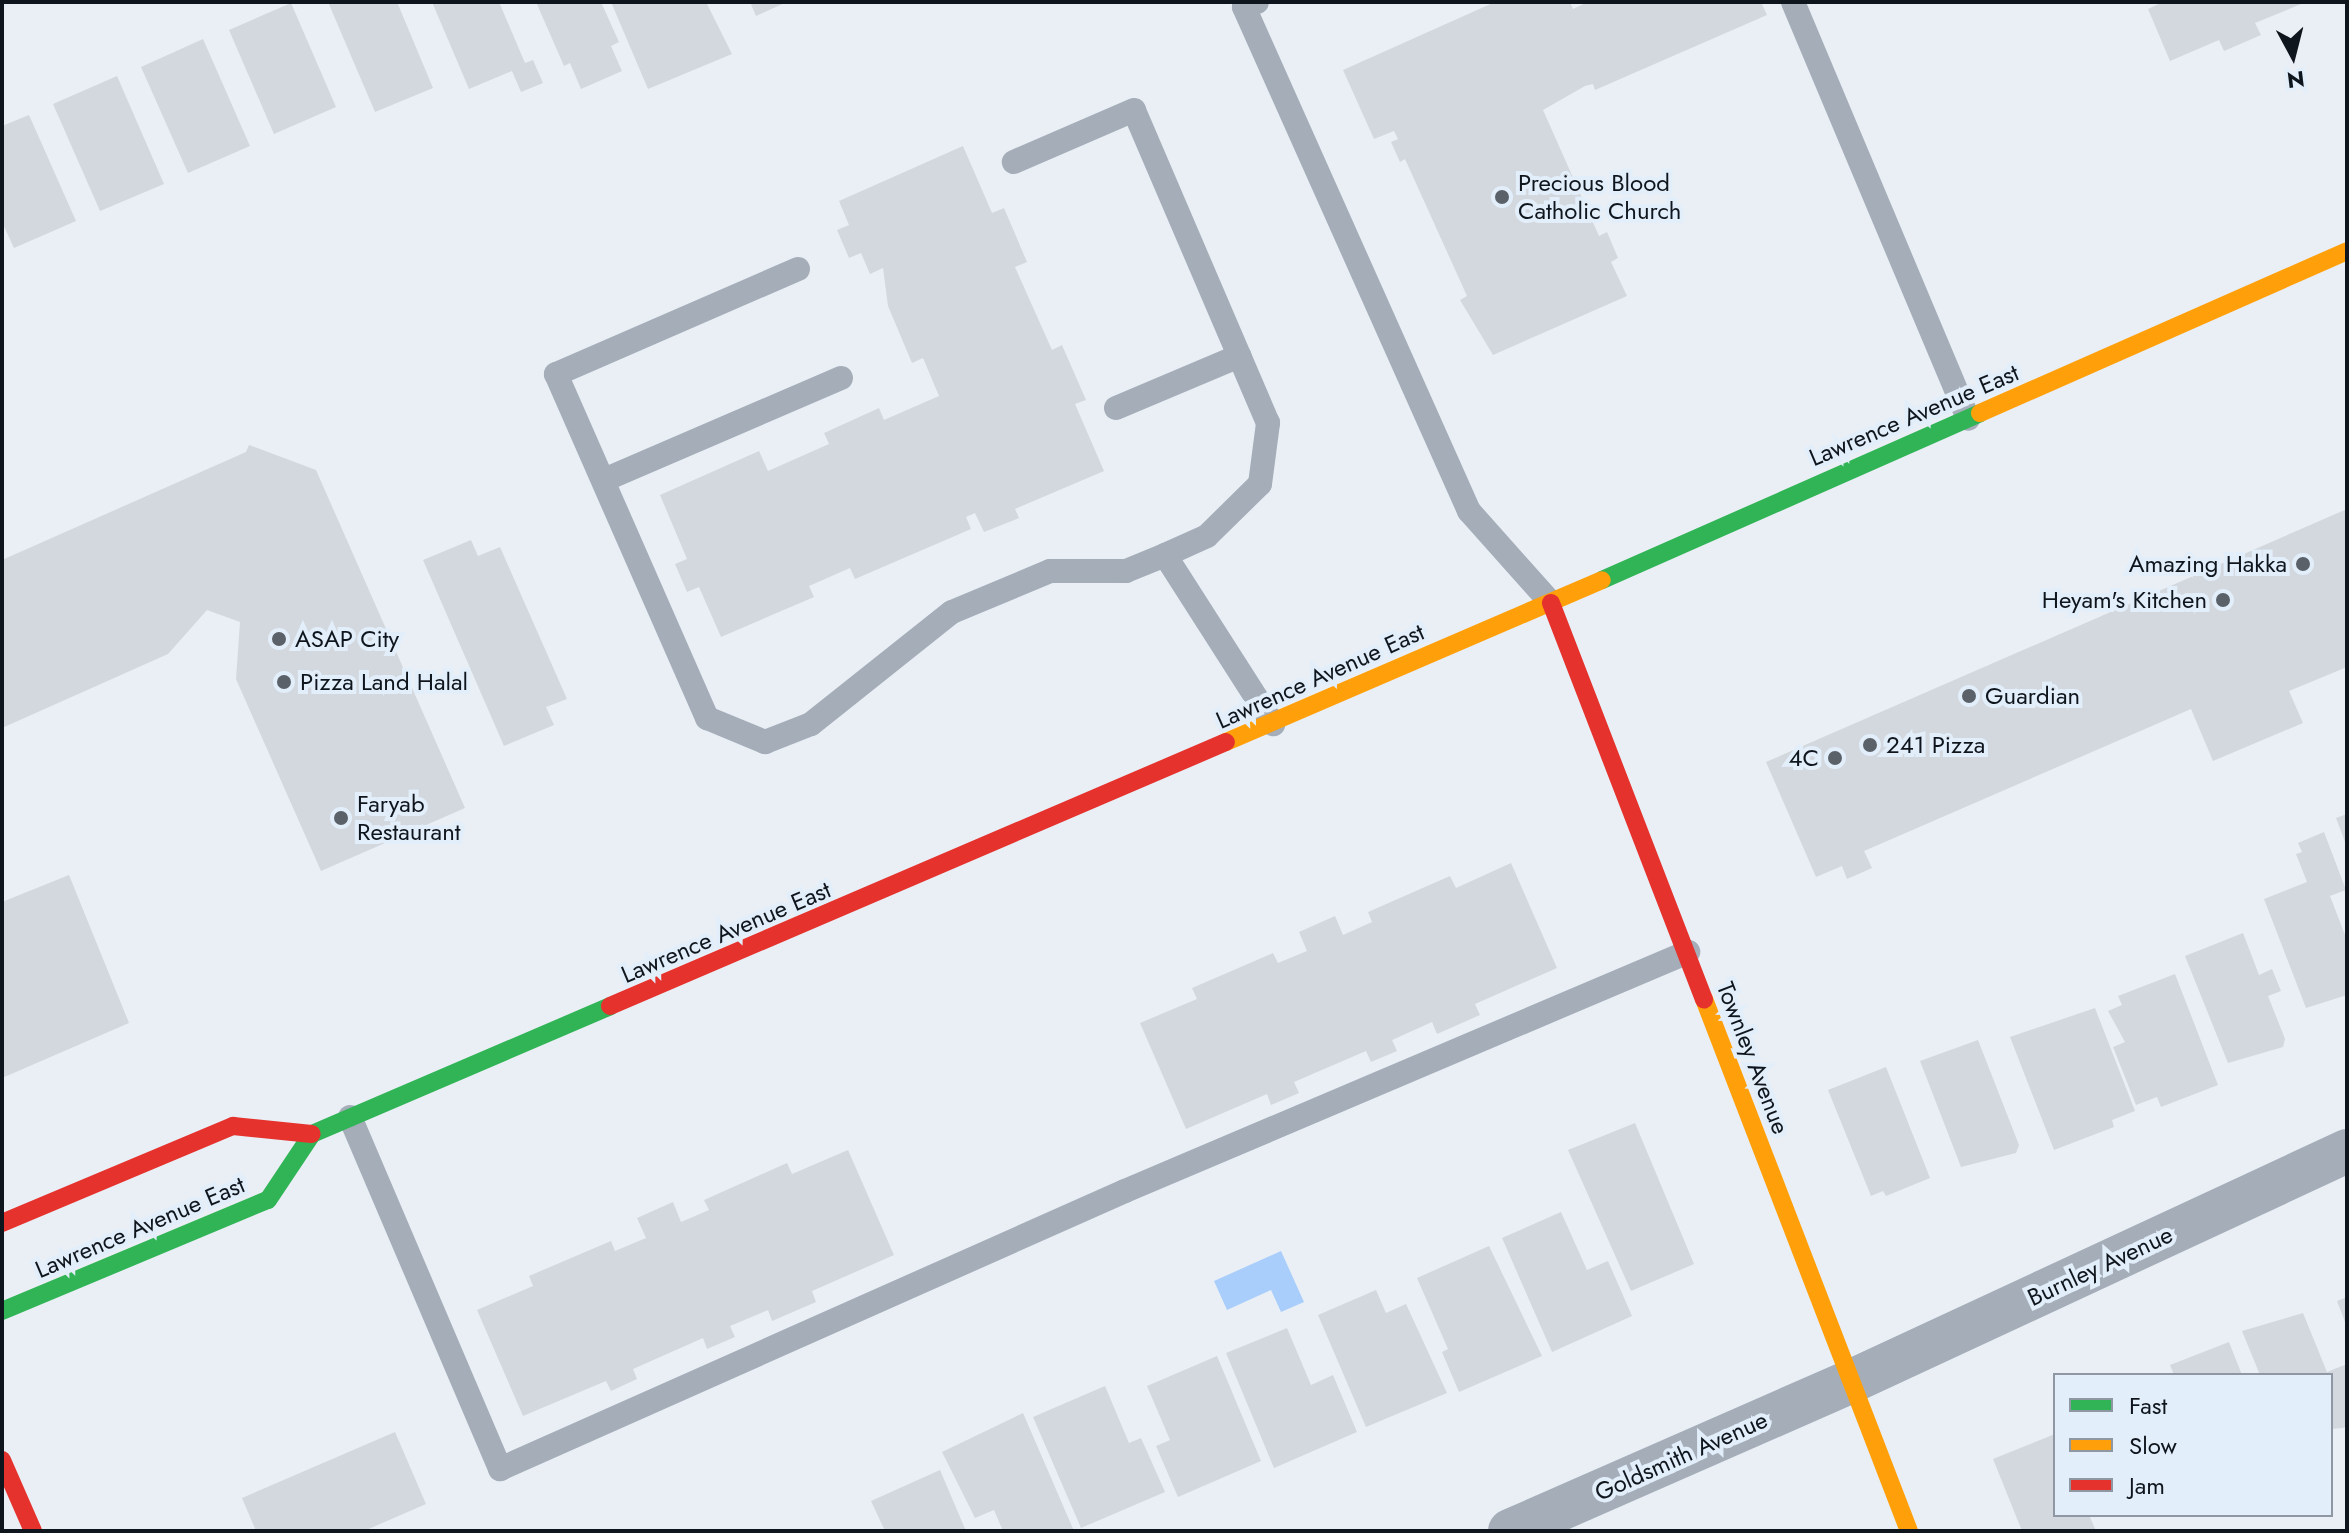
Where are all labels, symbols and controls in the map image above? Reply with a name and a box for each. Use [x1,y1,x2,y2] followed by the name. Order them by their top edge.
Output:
[2253,16,2333,96] north arrow
[2285,63,2307,97] text: N
[1518,169,1681,225] place label: Precious Blood Catholic Church
[1493,188,1511,206] marker: Precious Blood Catholic Church
[1805,358,2023,472] street label: Lawrence Avenue East
[2129,550,2287,578] place label: Amazing Hakka
[2294,555,2312,573] marker: Amazing Hakka
[2042,586,2207,614] place label: Heyam's Kitchen
[2214,591,2232,609] marker: Heyam's Kitchen
[1212,617,1428,735] street label: Lawrence Avenue East
[295,625,399,653] place label: ASAP City
[270,630,288,648] marker: ASAP City
[300,668,468,696] place label: Pizza Land Halal
[275,673,293,691] marker: Pizza Land Halal
[1985,682,2080,710] place label: Guardian
[1960,687,1978,705] marker: Guardian
[1886,731,1985,759] place label: 241 Pizza
[1861,736,1879,754] marker: 241 Pizza
[1789,744,1819,772] place label: 4C
[1826,749,1844,767] marker: 4C
[357,790,461,846] place label: Faryab Restaurant
[332,809,350,827] marker: Faryab Restaurant
[617,875,835,989] street label: Lawrence Avenue East
[1711,978,1795,1138] street label: Townley Avenue
[31,1170,249,1284] street label: Lawrence Avenue East
[2023,1220,2177,1312] street label: Burnley Avenue
[2053,1373,2333,1517] legend
[2129,1388,2167,1423] text: Fast
[1590,1405,1772,1507] street label: Goldsmith Avenue
[2129,1428,2177,1463] text: Slow
[2129,1468,2165,1503] text: Jam

